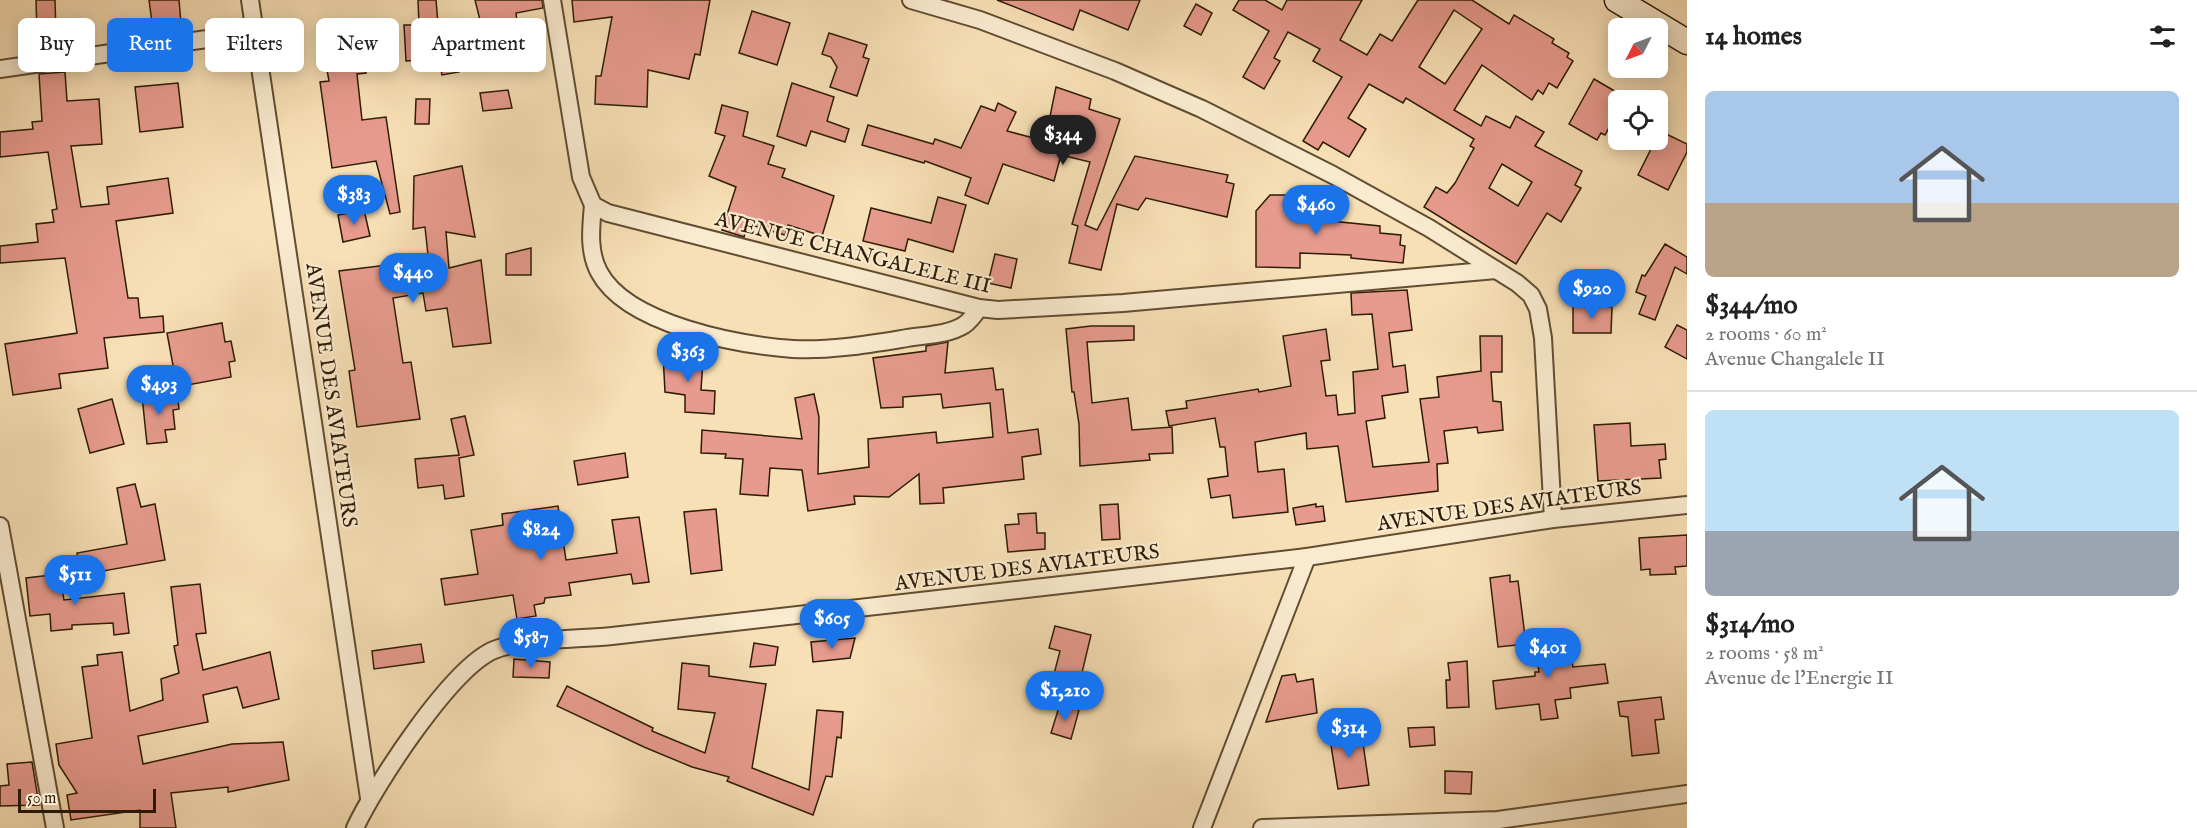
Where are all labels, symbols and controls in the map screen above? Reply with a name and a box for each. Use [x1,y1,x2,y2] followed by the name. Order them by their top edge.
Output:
[18,18,95,72] chip: Buy
[107,18,193,72] chip: Rent
[205,18,304,72] chip: Filters
[316,18,399,72] chip: New
[411,18,546,72] chip: Apartment
[1608,18,1668,78] north arrow
[1608,18,1668,150] map controls
[1705,20,1802,53] text: 14 homes
[2146,20,2179,53] icon: filters
[1608,90,1668,150] button: locate
[1027,115,1099,166] pin: $344
[1044,122,1082,147] text: $344
[1888,130,1996,238] icon: home
[318,175,390,226] pin: $383
[337,182,371,207] text: $383
[1280,185,1352,236] pin: $460
[1296,192,1336,217] text: $460
[711,206,993,301] street label: AVENUE CHANGALELE III
[377,253,449,304] pin: $440
[298,260,362,529] street label: AVENUE DES AVIATEURS
[393,260,433,285] text: $440
[1556,269,1628,320] pin: $920
[1572,276,1612,301] text: $920
[1705,289,1797,322] text: $344/mo
[1705,322,1827,347] text: 2 rooms · 60 m²
[652,332,724,383] pin: $363
[671,339,705,364] text: $363
[1705,347,1885,372] text: Avenue Changalele II
[123,365,195,416] pin: $493
[140,372,178,397] text: $493
[1888,449,1996,557] icon: home
[1374,475,1643,539] street label: AVENUE DES AVIATEURS
[505,510,577,561] pin: $824
[522,517,560,542] text: $824
[892,539,1161,598] street label: AVENUE DES AVIATEURS
[39,555,111,606] pin: $511
[58,562,92,587] text: $511
[796,599,868,650] pin: $605
[814,606,850,631] text: $605
[1705,608,1794,641] text: $314/mo
[495,618,567,669] pin: $587
[513,625,549,650] text: $587
[1512,628,1584,679] pin: $401
[1529,635,1567,660] text: $401
[1705,641,1824,666] text: 2 rooms · 58 m²
[1705,666,1894,691] text: Avenue de l'Energie II
[1016,671,1114,722] pin: $1,210
[1040,678,1090,703] text: $1,210
[1313,708,1385,759] pin: $314
[1331,715,1367,740] text: $314
[18,786,156,814] scale bar
[27,789,56,809] text: 50 m

